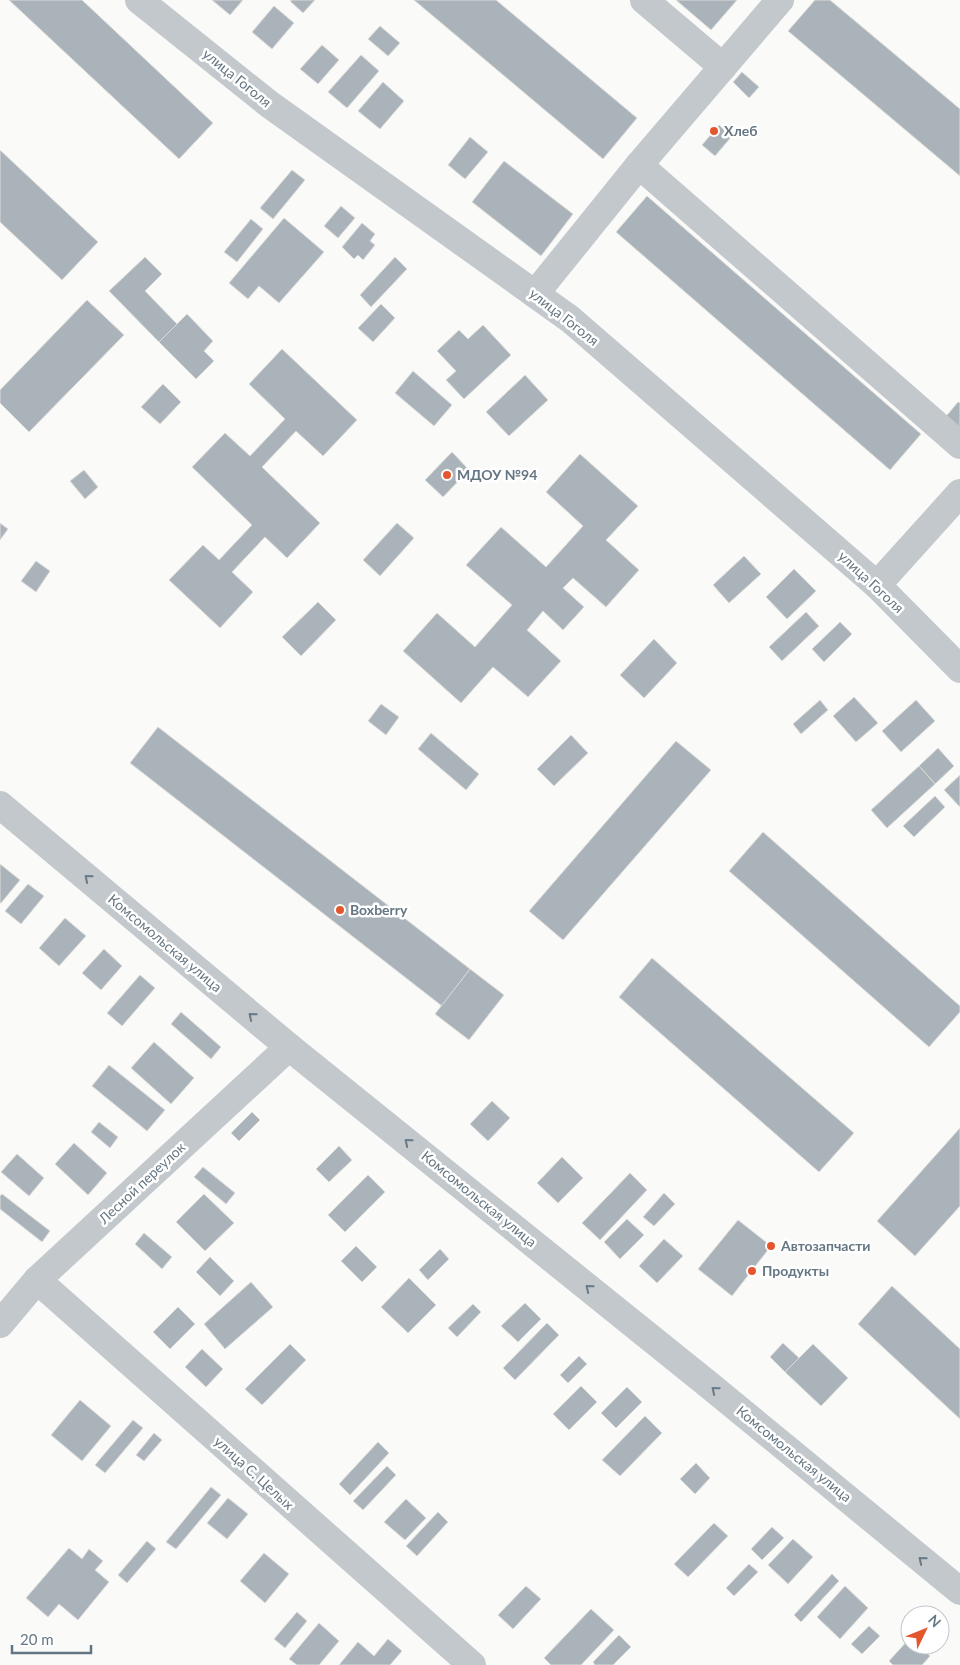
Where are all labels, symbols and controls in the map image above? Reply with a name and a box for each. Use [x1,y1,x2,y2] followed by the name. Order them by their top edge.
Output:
[200,45,275,110] street label: улица Гоголя
[724,122,758,139] place label: Хлеб
[708,125,720,137] marker: Хлеб
[526,284,602,349] street label: улица Гоголя
[457,466,537,483] place label: МДОУ №94
[441,469,453,481] marker: МДОУ №94
[835,547,908,616] street label: улица Гоголя
[84,874,93,883] one-way arrow
[105,890,226,995] street label: Комсомольская улица
[350,901,408,918] place label: Boxberry
[334,904,346,916] marker: Boxberry
[249,1013,258,1022] one-way arrow
[94,1138,189,1228] street label: Лесной переулок
[405,1140,414,1148] one-way arrow
[418,1147,540,1250] street label: Комсомольская улица
[780,1237,871,1254] place label: Автозапчасти
[765,1240,777,1252] marker: Автозапчасти
[762,1262,829,1279] place label: Продукты
[746,1265,758,1277] marker: Продукты
[586,1286,595,1294] one-way arrow
[712,1387,721,1396] one-way arrow
[733,1402,855,1505] street label: Комсомольская улица
[211,1432,298,1513] street label: улица С. Целых
[919,1556,928,1565] one-way arrow
[900,1605,950,1655] north arrow
[925,1611,945,1631] text: N
[12,1622,91,1654] scale bar
[20,1630,54,1648] text: 20 m

